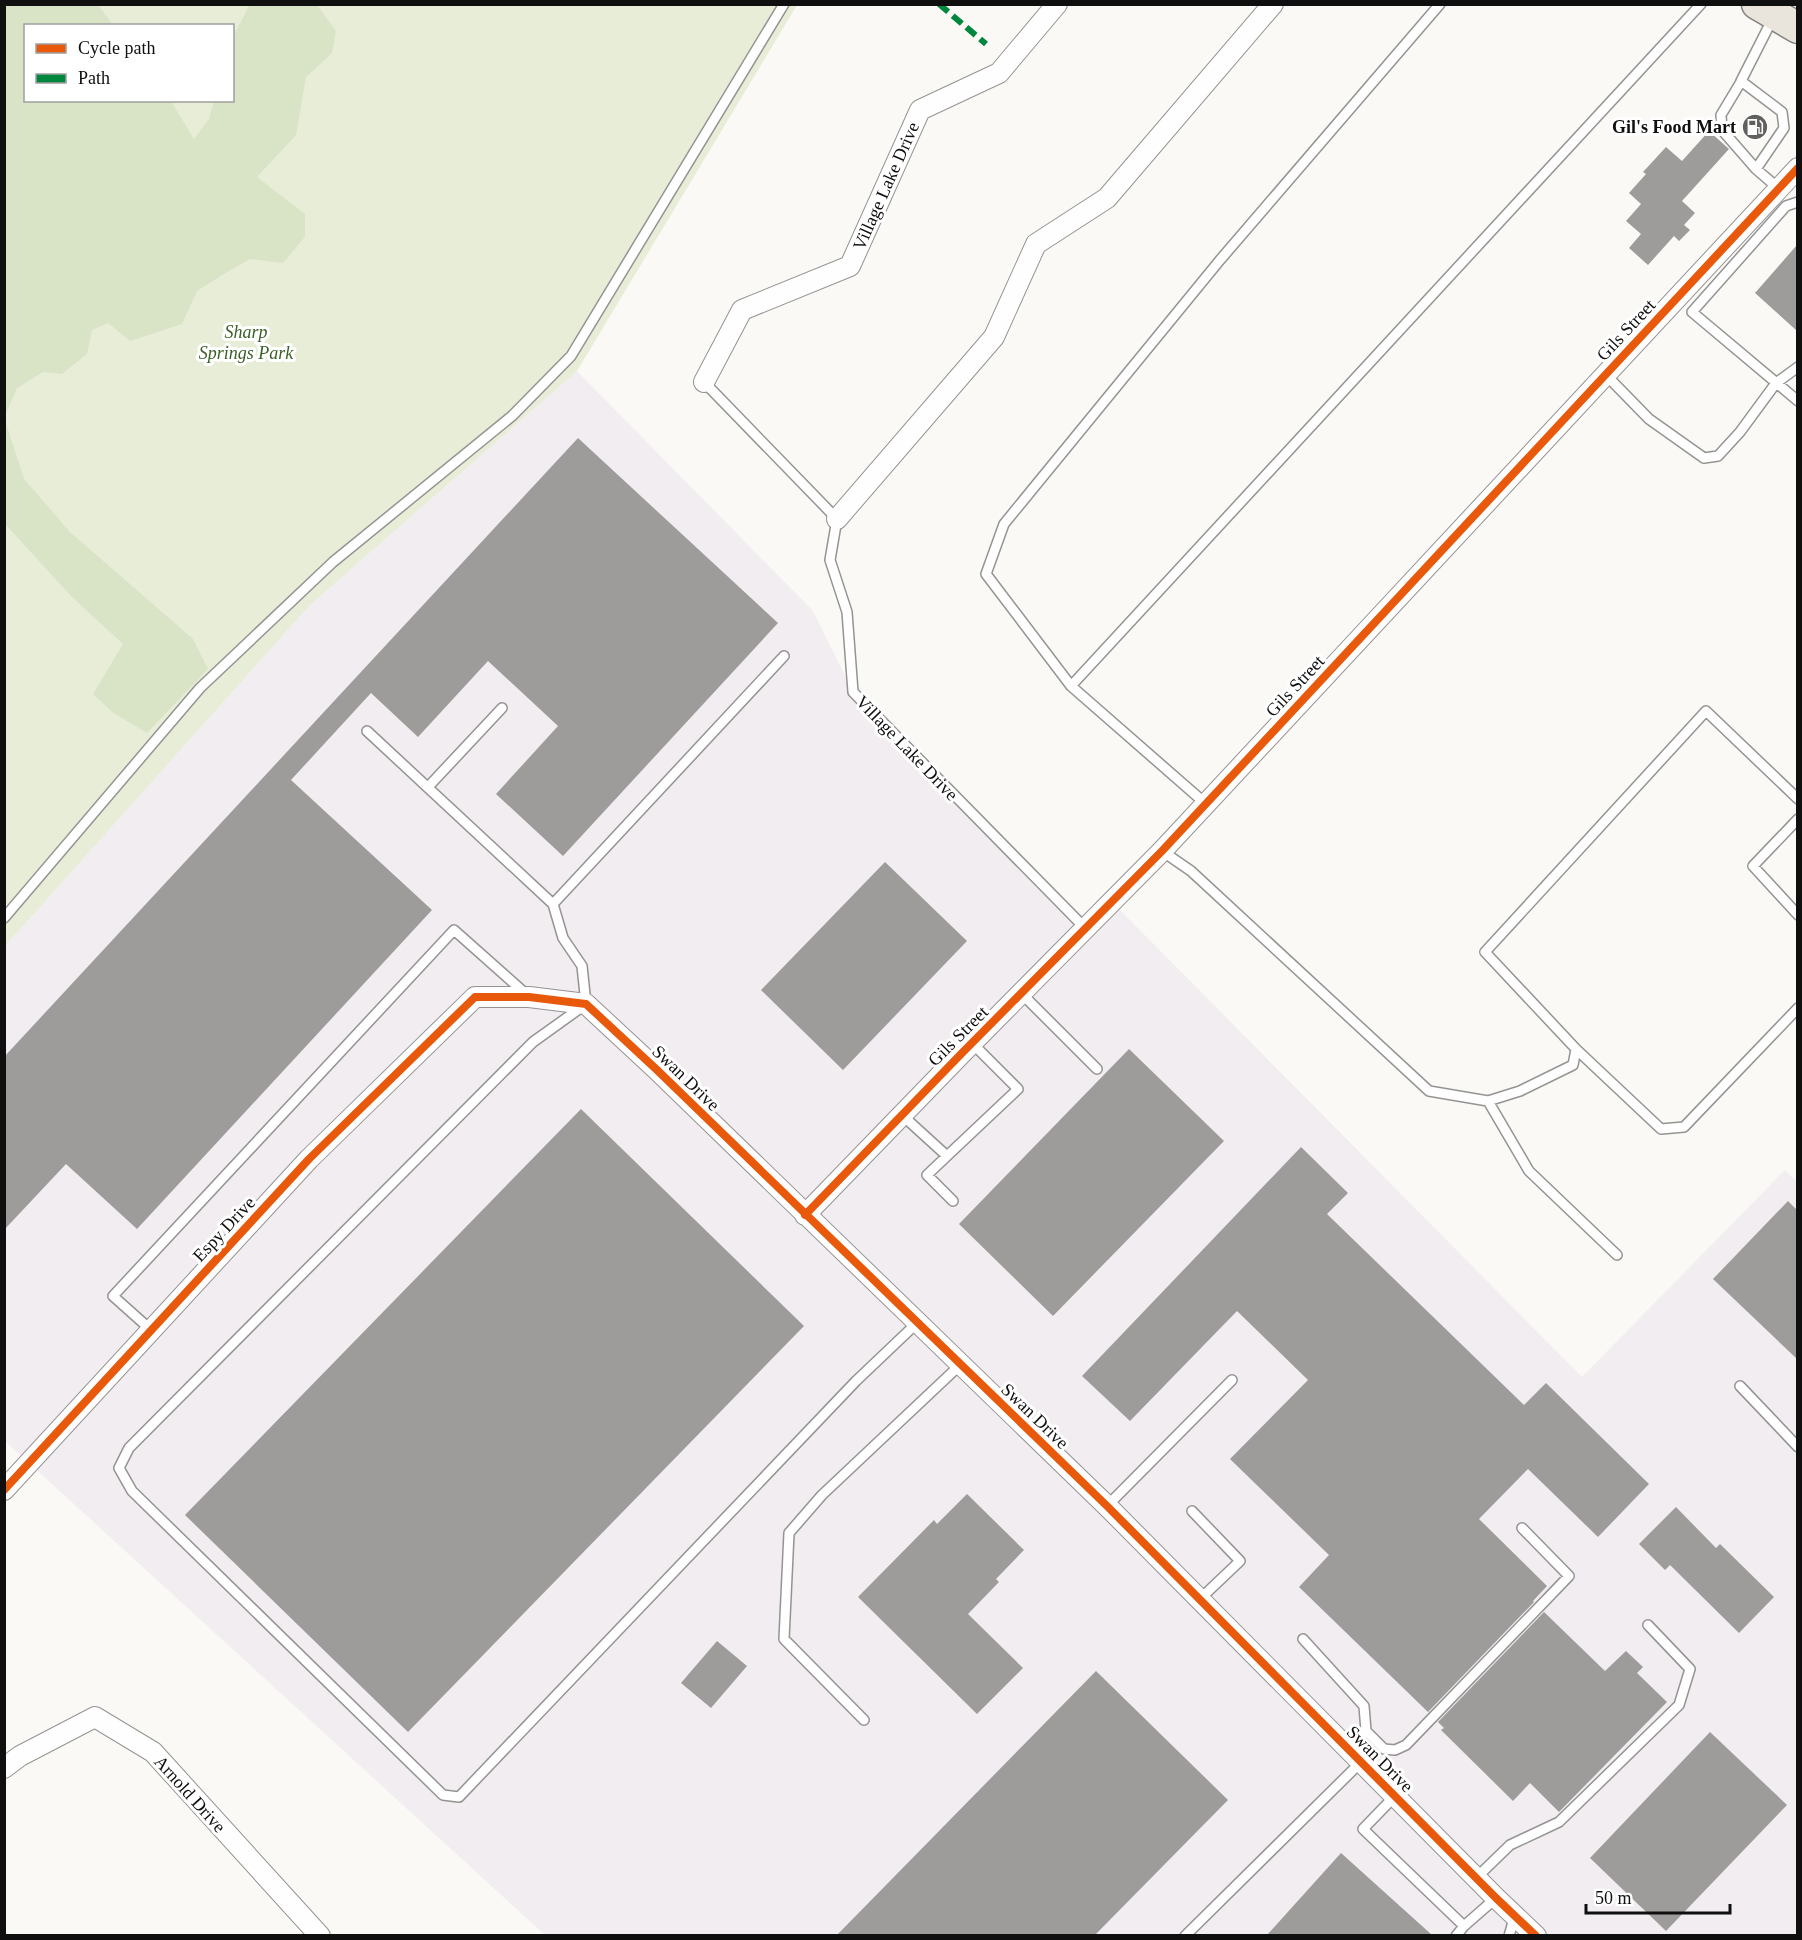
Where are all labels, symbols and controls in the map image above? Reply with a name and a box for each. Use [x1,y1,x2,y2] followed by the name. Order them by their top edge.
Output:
[24,24,234,102] legend
[78,38,155,58] text: Cycle path
[78,68,110,88] text: Path
[1740,112,1770,142] fuel station icon: Gil's Food Mart
[1612,117,1736,137] place label: Gil's Food Mart
[849,119,923,253] street label: Village Lake Drive
[1593,295,1659,365] street label: Gils Street
[199,322,294,363] park label: Sharp Springs Park
[1262,651,1328,721] street label: Gils Street
[852,691,962,805] street label: Village Lake Drive
[924,1002,992,1070] street label: Gils Street
[648,1041,724,1115] street label: Swan Drive
[189,1192,259,1266] street label: Espy Drive
[997,1379,1073,1453] street label: Swan Drive
[1343,1722,1417,1796] street label: Swan Drive
[150,1751,230,1837] street label: Arnold Drive
[1586,1877,1730,1915] scale bar
[1595,1888,1632,1908] text: 50 m

